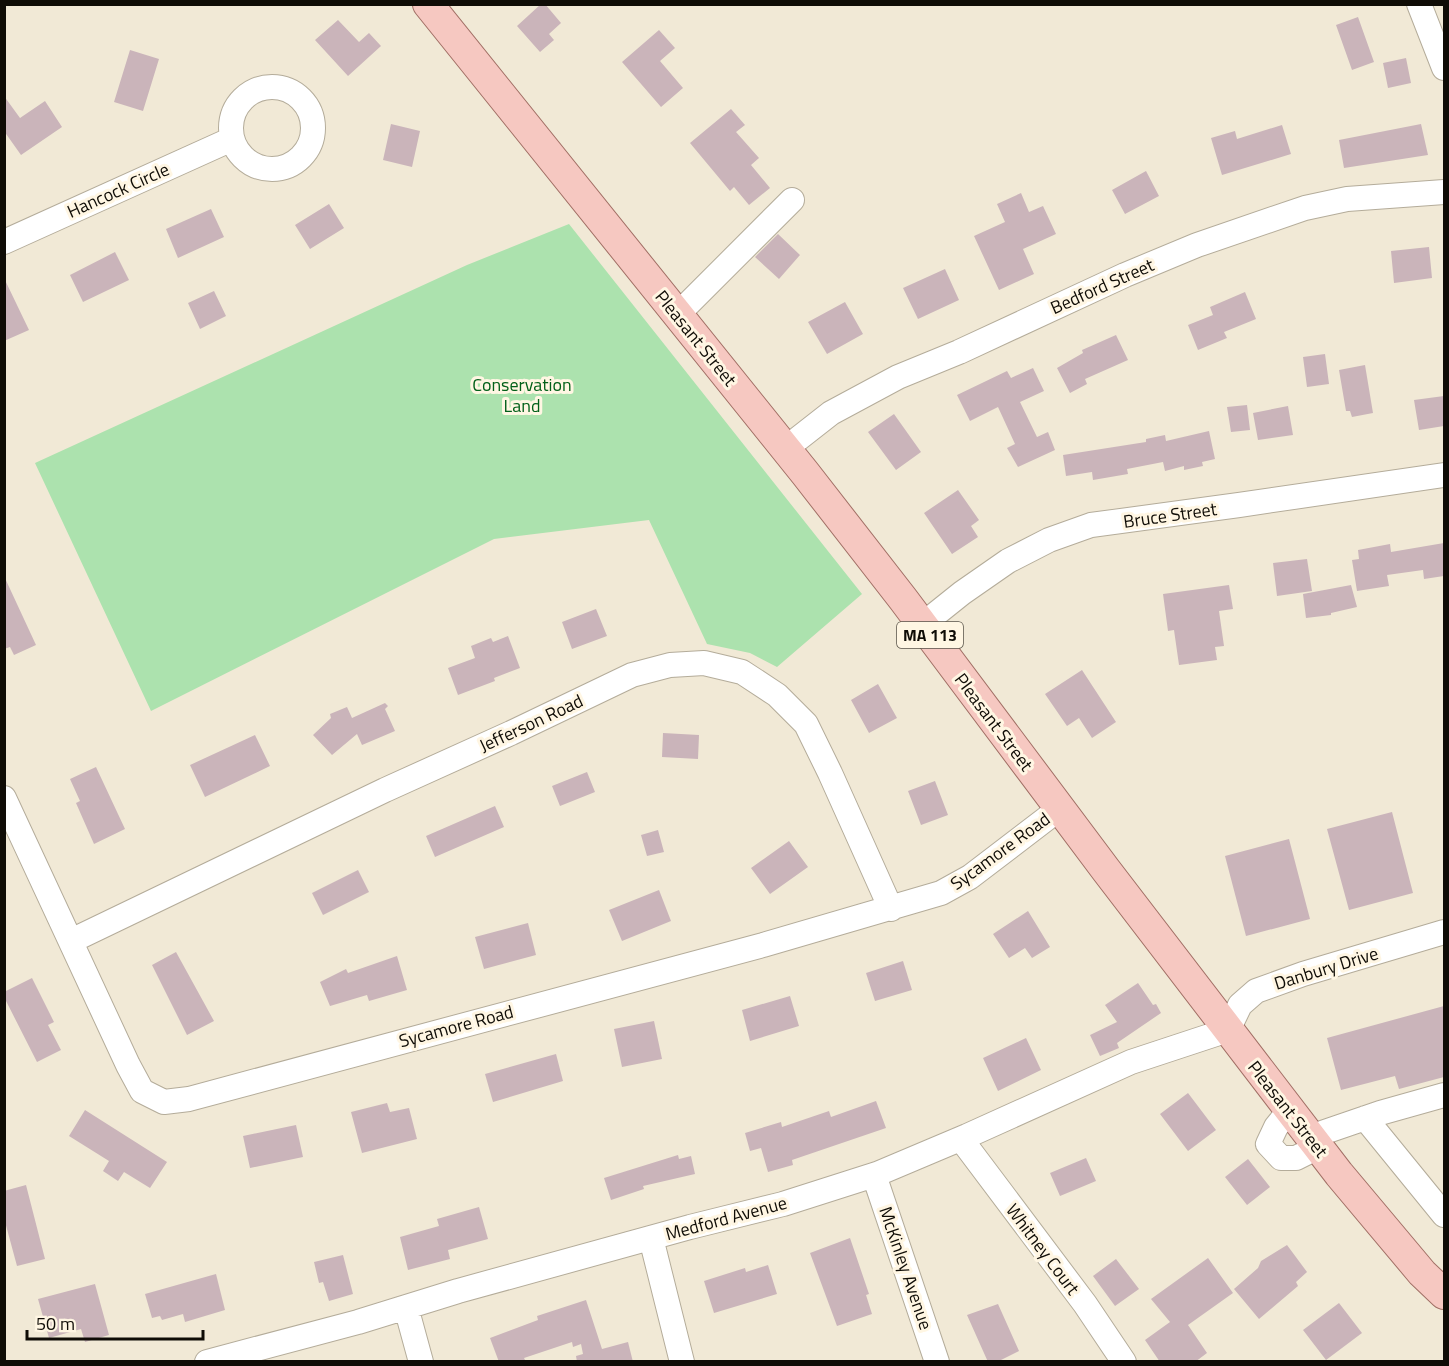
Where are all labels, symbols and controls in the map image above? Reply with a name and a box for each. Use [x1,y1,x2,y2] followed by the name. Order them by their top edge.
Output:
[63,155,173,225] street label: Hancock Circle
[1046,251,1159,321] street label: Bedford Street
[649,284,744,392] street label: Pleasant Street
[472,371,572,419] park label: Conservation Land
[1122,495,1219,535] street label: Bruce Street
[897,622,963,648] road number: MA 113
[948,667,1040,777] street label: Pleasant Street
[475,687,587,759] street label: Jefferson Road
[944,806,1056,896] street label: Sycamore Road
[1271,939,1381,997] street label: Danbury Drive
[396,998,516,1054] street label: Sycamore Road
[1241,1055,1335,1164] street label: Pleasant Street
[662,1189,790,1247] street label: Medford Avenue
[1000,1198,1087,1301] street label: Whitney Court
[872,1203,940,1333] street label: McKinley Avenue
[27,1303,202,1341] scale bar
[36,1310,75,1337] text: 50 m

